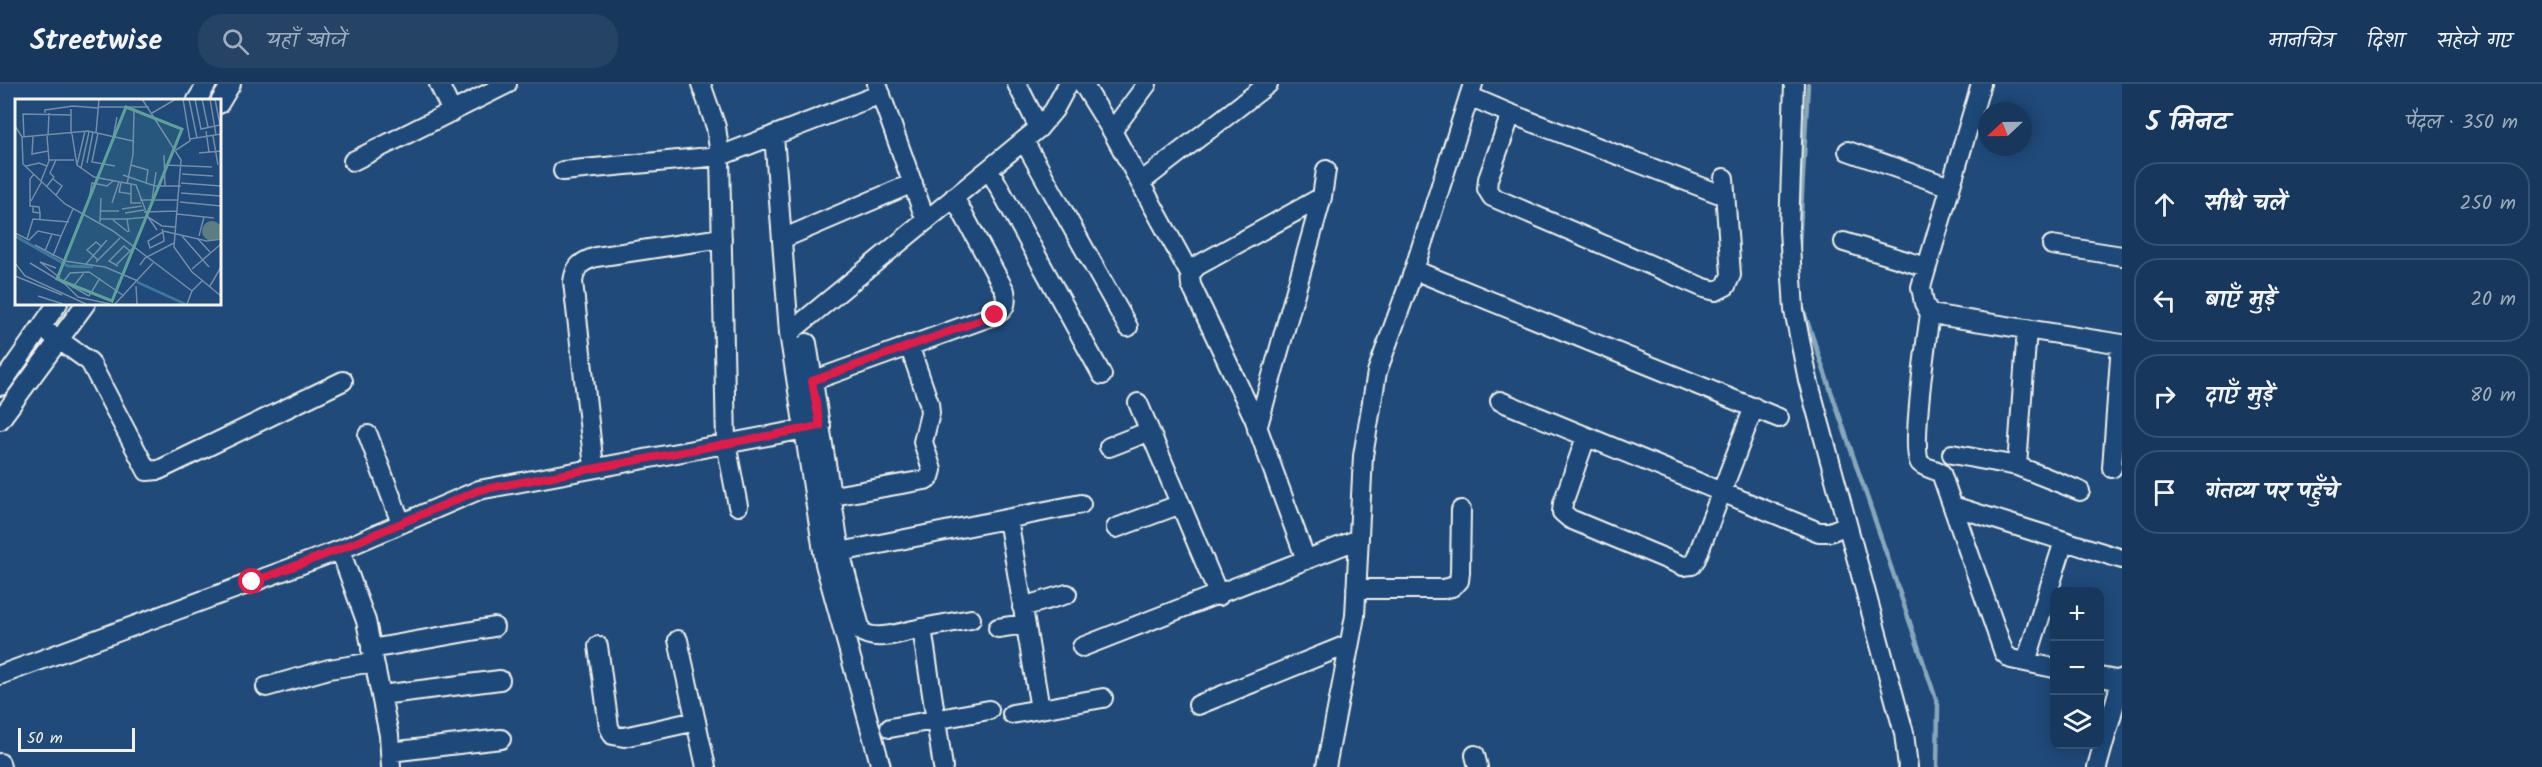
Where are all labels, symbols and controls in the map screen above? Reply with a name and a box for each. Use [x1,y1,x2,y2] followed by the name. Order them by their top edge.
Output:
[198,14,618,68] search box
[30,19,162,64] text: Streetwise
[267,24,346,59] text: यहाँ खोजें
[219,25,252,58] icon: search
[2268,25,2334,58] text: मानचित्र
[2367,25,2404,58] text: दिशा
[2437,25,2512,58] text: सहेजे गए
[15,99,220,304] inset map
[1978,102,2032,156] north arrow
[2146,102,2228,144] text: 5 मिनट
[2406,107,2518,139] text: पैदल · 350 m
[2205,187,2286,222] text: सीधे चलें
[2148,188,2181,221] icon: ahead
[2460,188,2516,220] text: 250 m
[2205,283,2276,318] text: बाएँ मुड़ें
[2148,284,2181,317] icon: left
[2470,284,2516,316] text: 20 m
[981,301,1007,327] route end
[2205,379,2274,414] text: दाएँ मुड़ें
[2148,380,2181,413] icon: right
[2470,380,2516,412] text: 80 m
[2205,475,2338,510] text: गंतव्य पर पहुँचे
[2148,476,2181,509] icon: arrive
[238,568,264,594] route start
[2050,587,2104,749] map controls
[2050,587,2104,641] button: +
[2050,641,2104,695] button: −
[2050,695,2104,749] button: layers
[18,725,135,752] scale bar
[27,726,63,751] text: 50 m

